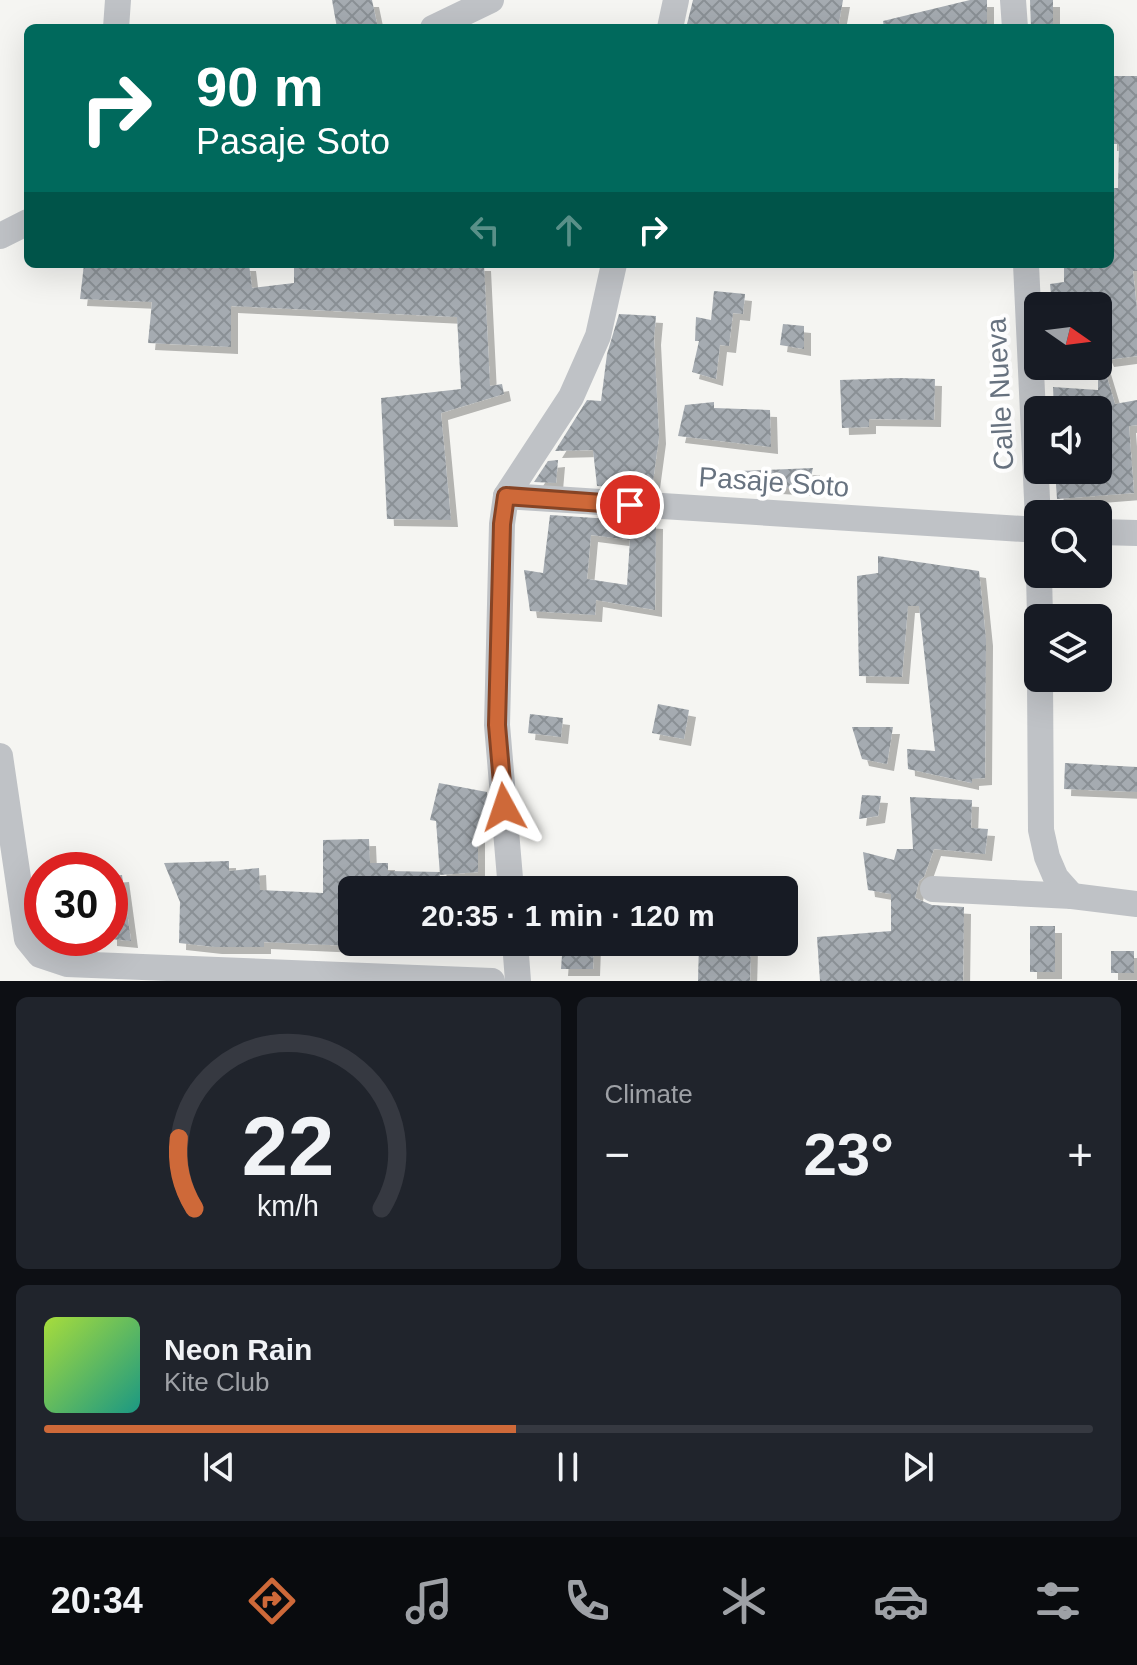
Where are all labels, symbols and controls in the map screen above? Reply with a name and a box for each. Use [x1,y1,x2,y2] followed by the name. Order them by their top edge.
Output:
[196,55,324,118] text: 90 m
[64,56,168,160] icon: right
[196,121,390,162] text: Pasaje Soto
[463,208,507,252] icon: left
[547,208,591,252] icon: ahead
[631,208,675,252] icon: right
[1024,292,1112,380] north arrow
[1024,292,1112,692] map controls
[981,317,1019,471] street label: Calle Nueva
[1024,396,1112,484] button: sound
[698,461,850,503] street label: Pasaje Soto
[596,471,664,539] pin
[608,483,652,527] icon: arrive
[1024,500,1112,588] button: search
[1024,604,1112,692] button: layers
[462,765,546,849] position arrow
[24,852,128,956] speed limit sign: 30
[421,899,715,932] text: 20:35 · 1 min · 120 m
[605,1079,693,1109] text: Climate
[242,1100,335,1193] text: 22
[803,1121,894,1188] text: 23°
[605,1130,630,1179] text: −
[1067,1130,1093,1179] text: +
[257,1190,319,1222] text: km/h
[164,1333,312,1366] text: Neon Rain
[164,1367,270,1397] text: Kite Club
[197,1445,241,1489] icon: previous
[546,1445,590,1489] icon: pause
[896,1445,940,1489] icon: next
[244,1573,300,1629] icon: directions
[401,1573,457,1629] icon: music
[559,1573,615,1629] icon: phone
[716,1573,772,1629] icon: climate
[873,1573,929,1629] icon: car
[1030,1573,1086,1629] icon: filters
[51,1580,143,1621] text: 20:34

